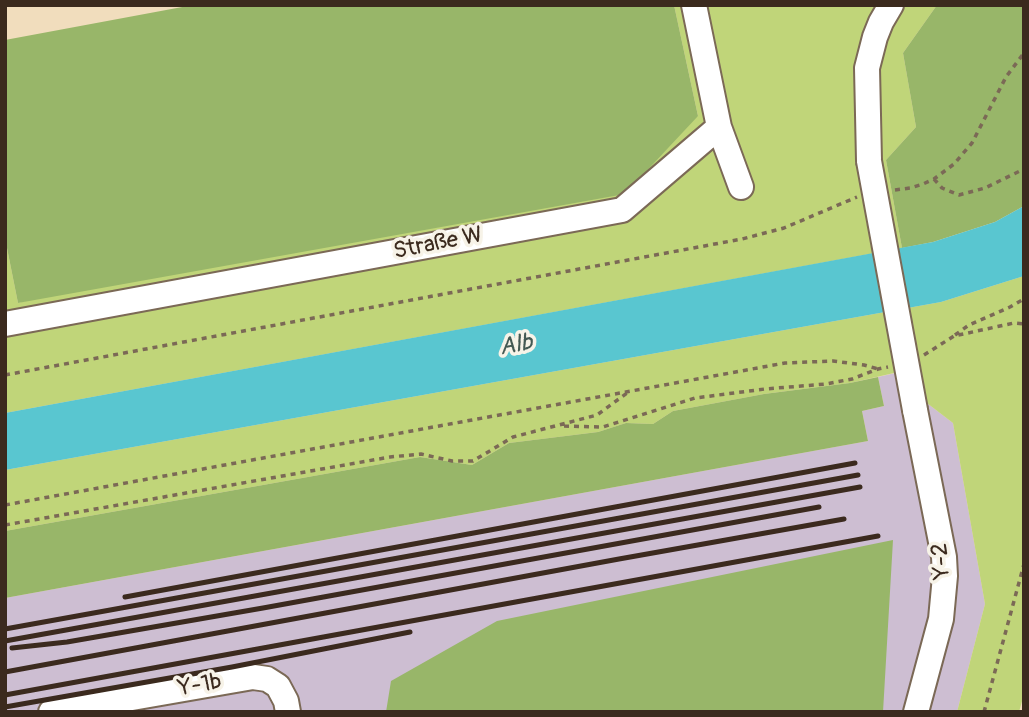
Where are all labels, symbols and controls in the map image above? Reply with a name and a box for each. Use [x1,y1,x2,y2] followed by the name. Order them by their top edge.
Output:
[391,222,485,266] street label: Straße W
[497,329,535,363] water label: Alb
[927,542,957,580] street label: Y-2
[176,669,224,703] street label: Y-1b

